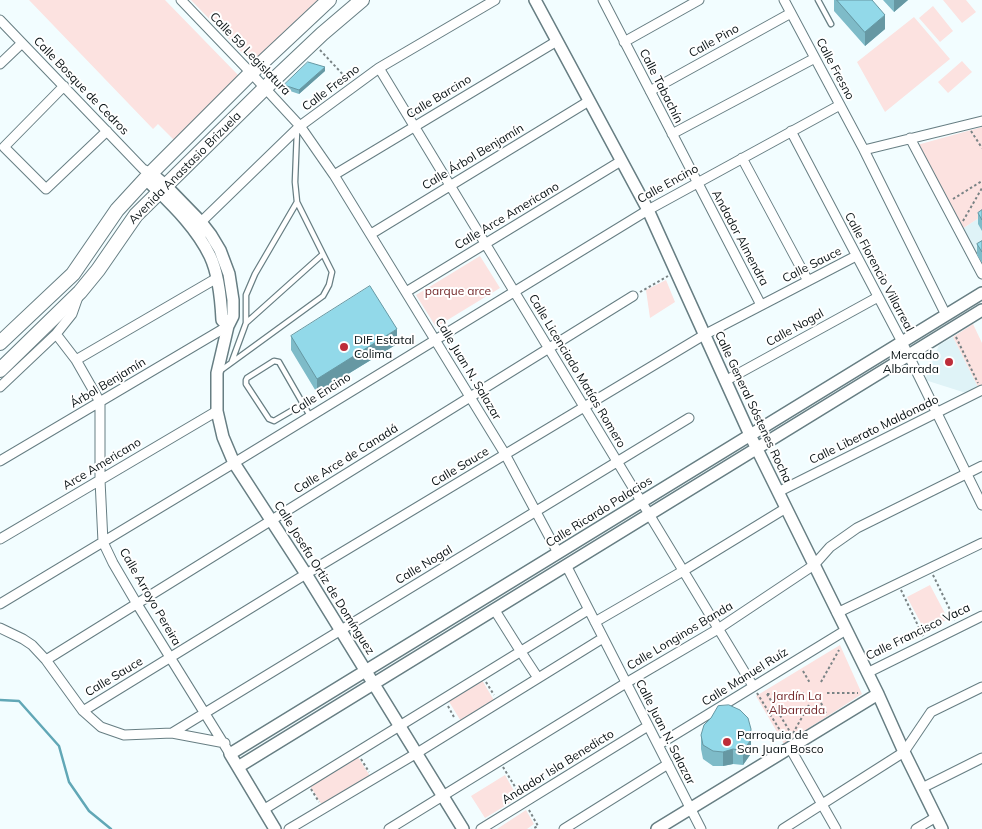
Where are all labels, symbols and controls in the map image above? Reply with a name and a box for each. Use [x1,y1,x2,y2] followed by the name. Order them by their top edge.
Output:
[207,9,293,99] street label: Calle 59 Legislatura
[686,21,742,61] street label: Calle Pino
[30,34,132,138] street label: Calle Bosque de Cedros
[813,36,857,102] street label: Calle Fresno
[636,46,686,126] street label: Calle Tabachín
[300,62,362,114] street label: Calle Fresno
[404,72,474,122] street label: Calle Barcino
[126,109,244,227] street label: Avenida Anastasio Brizuela
[420,121,526,193] street label: Calle Árbol Benjamín
[635,161,701,207] street label: Calle Encino
[452,179,562,253] street label: Calle Arce Americano
[709,188,771,288] street label: Andador Almendra
[841,210,917,334] street label: Calle Florencio Villarreal
[780,244,844,286] street label: Calle Sauce
[425,284,491,298] park label: parque arce
[525,292,629,450] street label: Calle Licenciado Matías Romero
[764,306,826,350] street label: Calle Nogal
[432,316,504,422] street label: Calle Juan N. Salazar
[711,329,795,485] street label: Calle General Sóstenes Rocha
[354,333,414,361] place label: DIF Estatal Colima
[338,341,350,353] marker: DIF Estatal Colima
[883,348,939,376] place label: Mercado Albarrada
[68,355,148,411] street label: Árbol Benjamín
[943,356,955,368] marker: Mercado Albarrada
[289,370,353,418] street label: Calle Encino
[807,392,941,468] street label: Calle Liberato Maldonado
[291,421,401,497] street label: Calle Arce de Canadá
[60,435,144,493] street label: Arce Americano
[429,444,491,490] street label: Calle Sauce
[543,473,655,551] street label: Calle Ricardo Palacios
[271,498,377,658] street label: Calle Josefa Ortiz de Domínguez
[393,542,455,588] street label: Calle Nogal
[116,546,184,648] street label: Calle Arroyo Pereira
[625,599,735,673] street label: Calle Longinos Banda
[863,600,973,664] street label: Calle Francisco Vaca
[699,645,791,709] street label: Calle Manuel Ruíz
[83,654,145,700] street label: Calle Sauce
[632,677,698,787] street label: Calle Juan N. Salazar
[769,689,825,717] park label: Jardín La Albarrada
[499,727,617,807] street label: Andador Isla Benedicto
[737,728,824,756] place label: Parroquia de San Juan Bosco
[721,736,733,748] marker: Parroquia de San Juan Bosco

